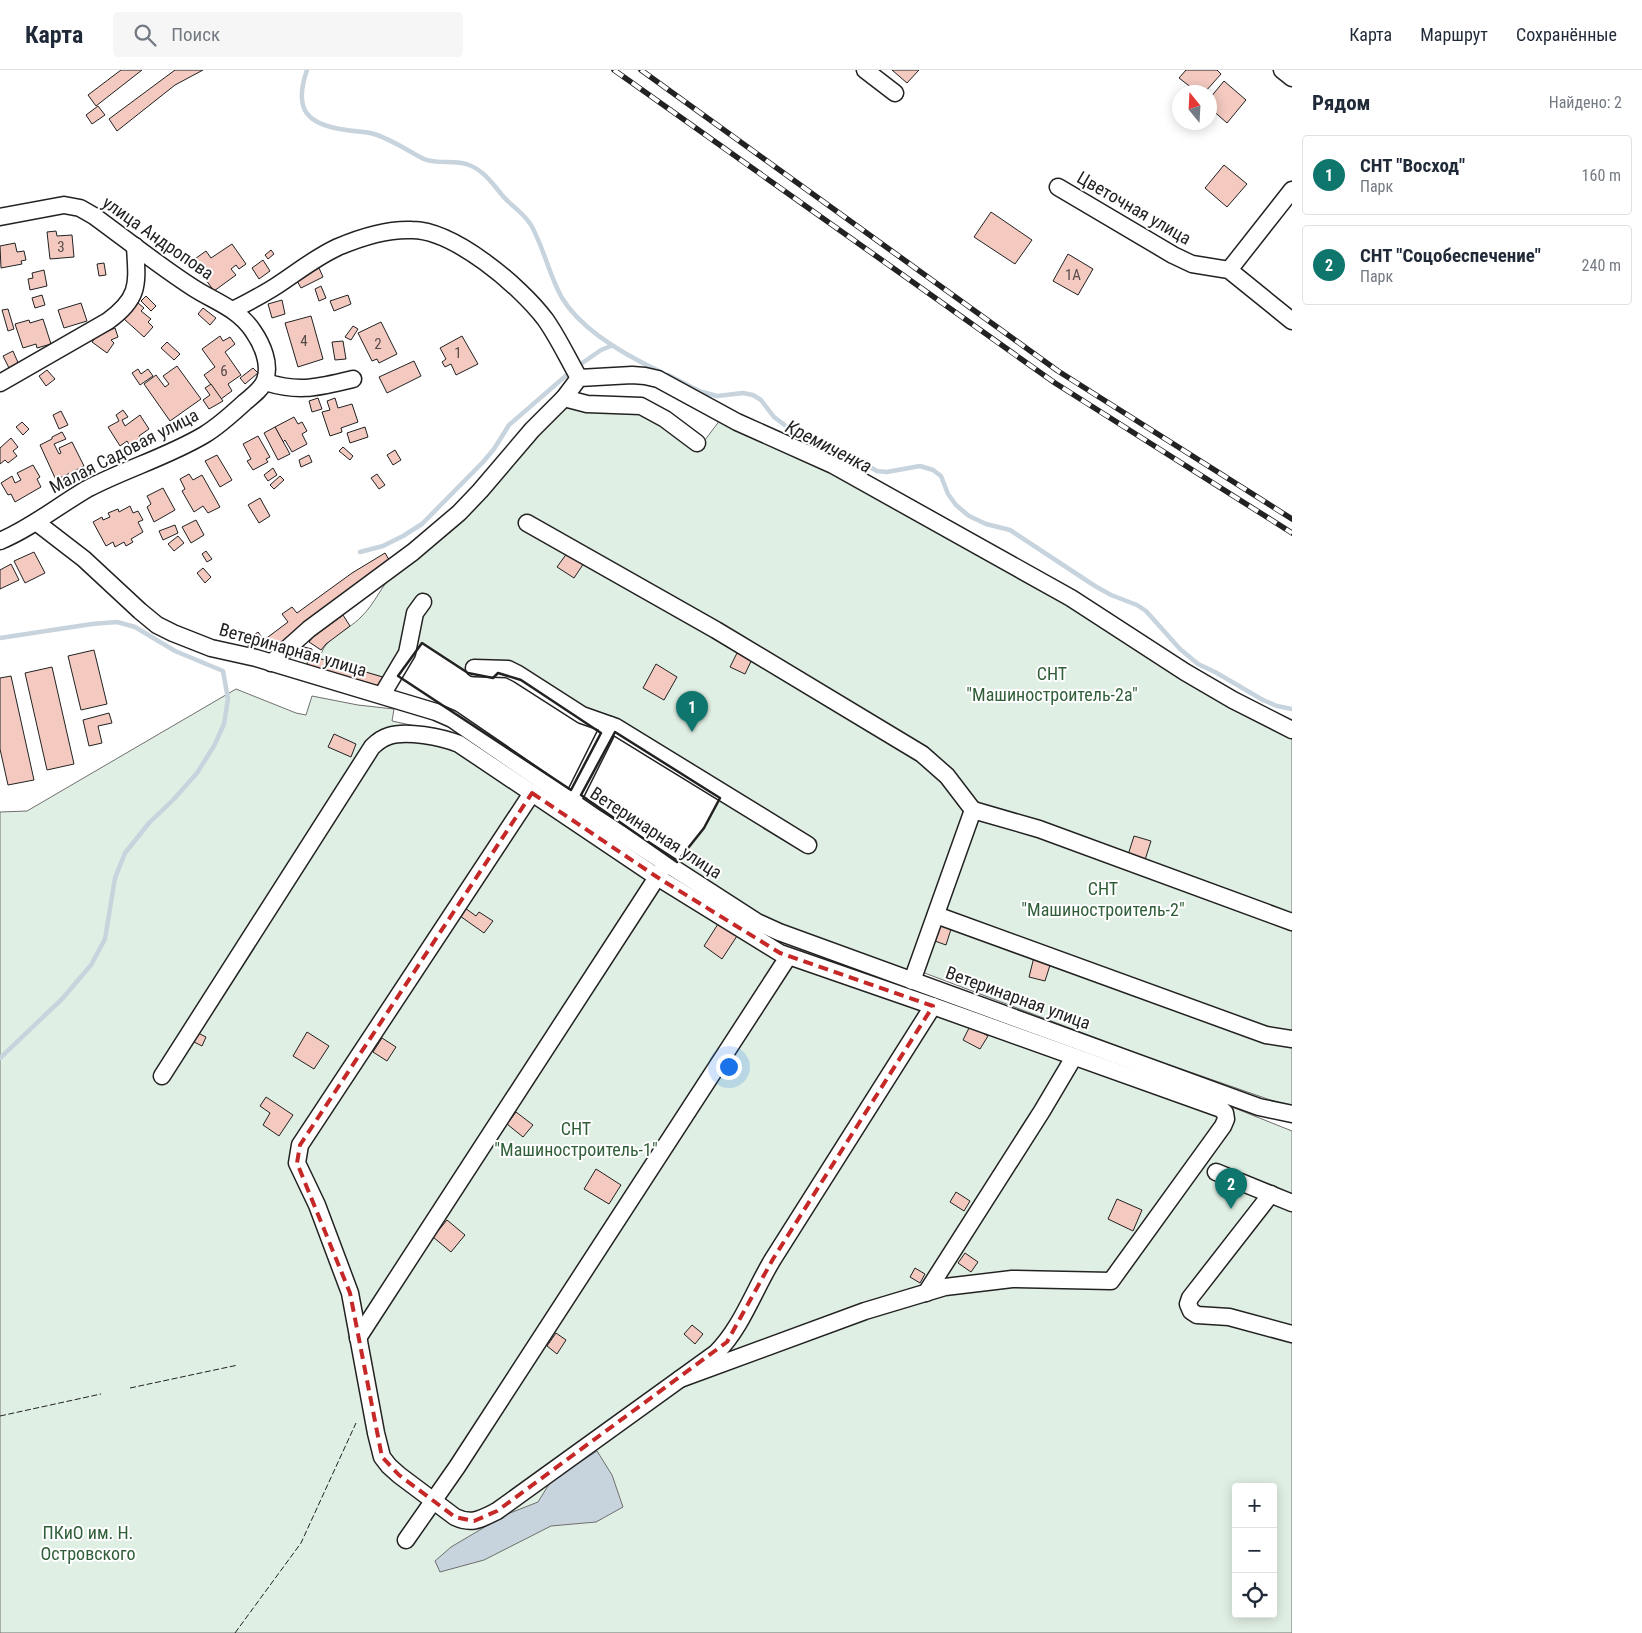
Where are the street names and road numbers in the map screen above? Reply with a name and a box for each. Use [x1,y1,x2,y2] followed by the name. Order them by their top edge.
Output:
[1074,166,1195,249] street label: Цветочная улица
[99,192,218,284] street label: улица Андропова
[46,404,202,497] street label: Малая Садовая улица
[217,618,369,681] street label: Ветеринарная улица
[587,782,726,883] street label: Ветеринарная улица
[943,962,1093,1033] street label: Ветеринарная улица

